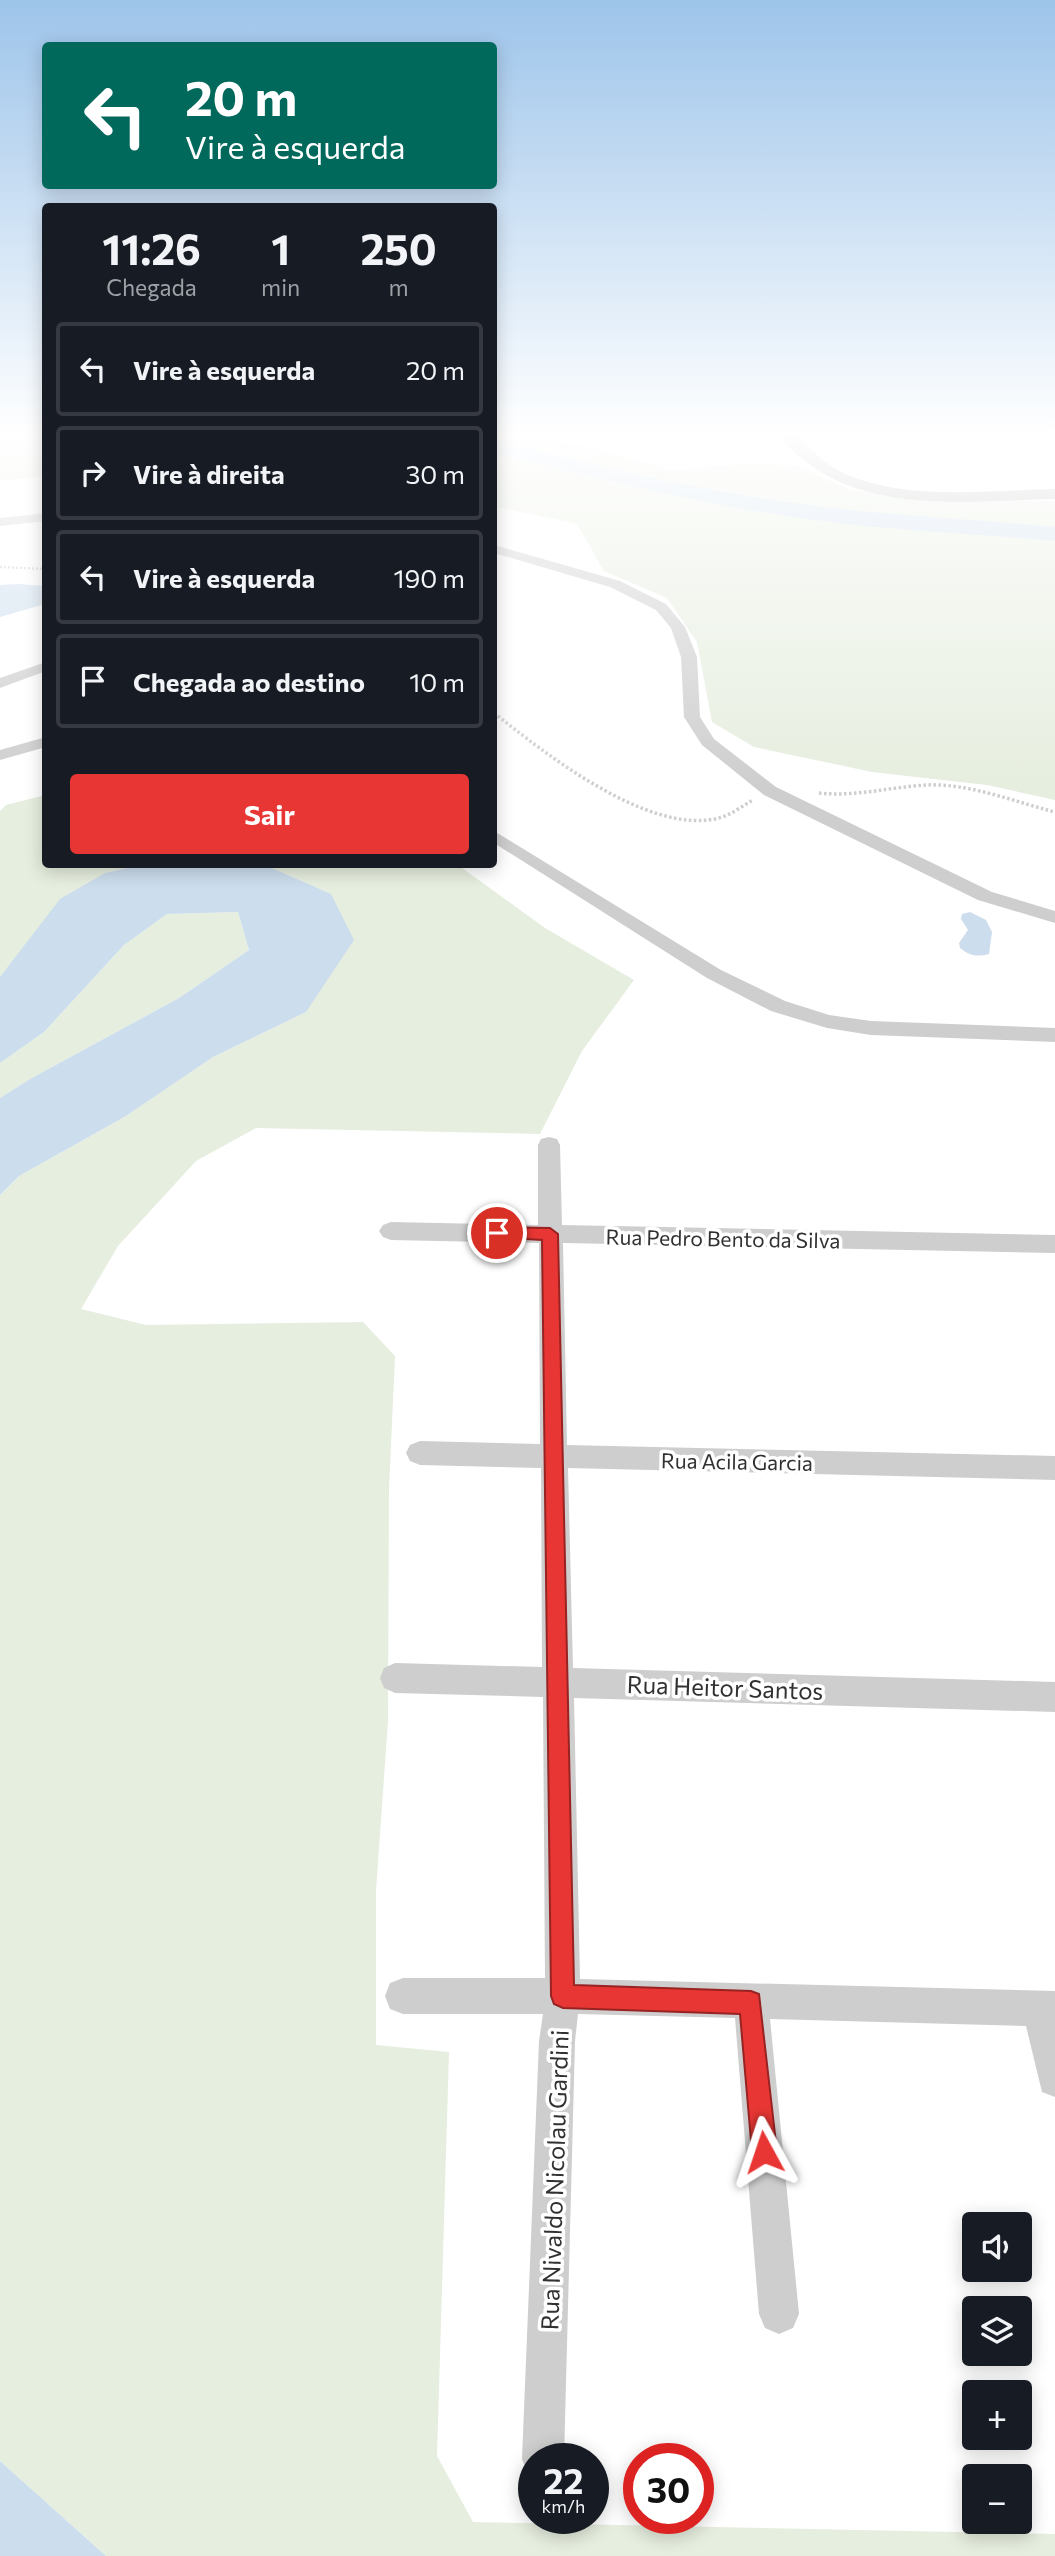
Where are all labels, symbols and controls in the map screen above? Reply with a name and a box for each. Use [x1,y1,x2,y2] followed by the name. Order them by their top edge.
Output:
[185,66,297,126] text: 20 m
[70,70,161,161] icon: left
[185,126,406,166] text: Vire à esquerda
[102,222,201,274] text: 11:26
[271,222,290,274] text: 1
[360,222,437,274] text: 250
[106,273,197,301] text: Chegada
[261,273,300,301] text: min
[389,273,409,301] text: m
[74,350,112,388] icon: left
[133,354,315,385] text: Vire à esquerda
[406,354,465,385] text: 20 m
[74,454,112,492] icon: right
[133,458,285,489] text: Vire à direita
[406,458,465,489] text: 30 m
[74,558,112,596] icon: left
[133,562,315,593] text: Vire à esquerda
[393,562,465,593] text: 190 m
[74,662,112,700] icon: arrive
[133,666,365,697] text: Chegada ao destino
[409,666,465,697] text: 10 m
[70,774,469,854] button: Sair
[467,1203,527,1263] pin
[478,1214,516,1252] icon: arrive
[605,1223,841,1253] street label: Rua Pedro Bento da Silva
[661,1447,813,1475] street label: Rua Acila Garcia
[626,1669,824,1705] street label: Rua Heitor Santos
[534,2029,574,2331] street label: Rua Nivaldo Nicolau Gardini
[727,2115,801,2189] position arrow
[962,2212,1032,2534] map controls
[962,2212,1032,2282] button: sound
[962,2296,1032,2366] button: layers
[962,2380,1032,2450] button: +
[623,2443,714,2534] speed limit sign: 30
[544,2458,583,2501] text: 22
[962,2464,1032,2534] button: −
[542,2495,585,2517] text: km/h

